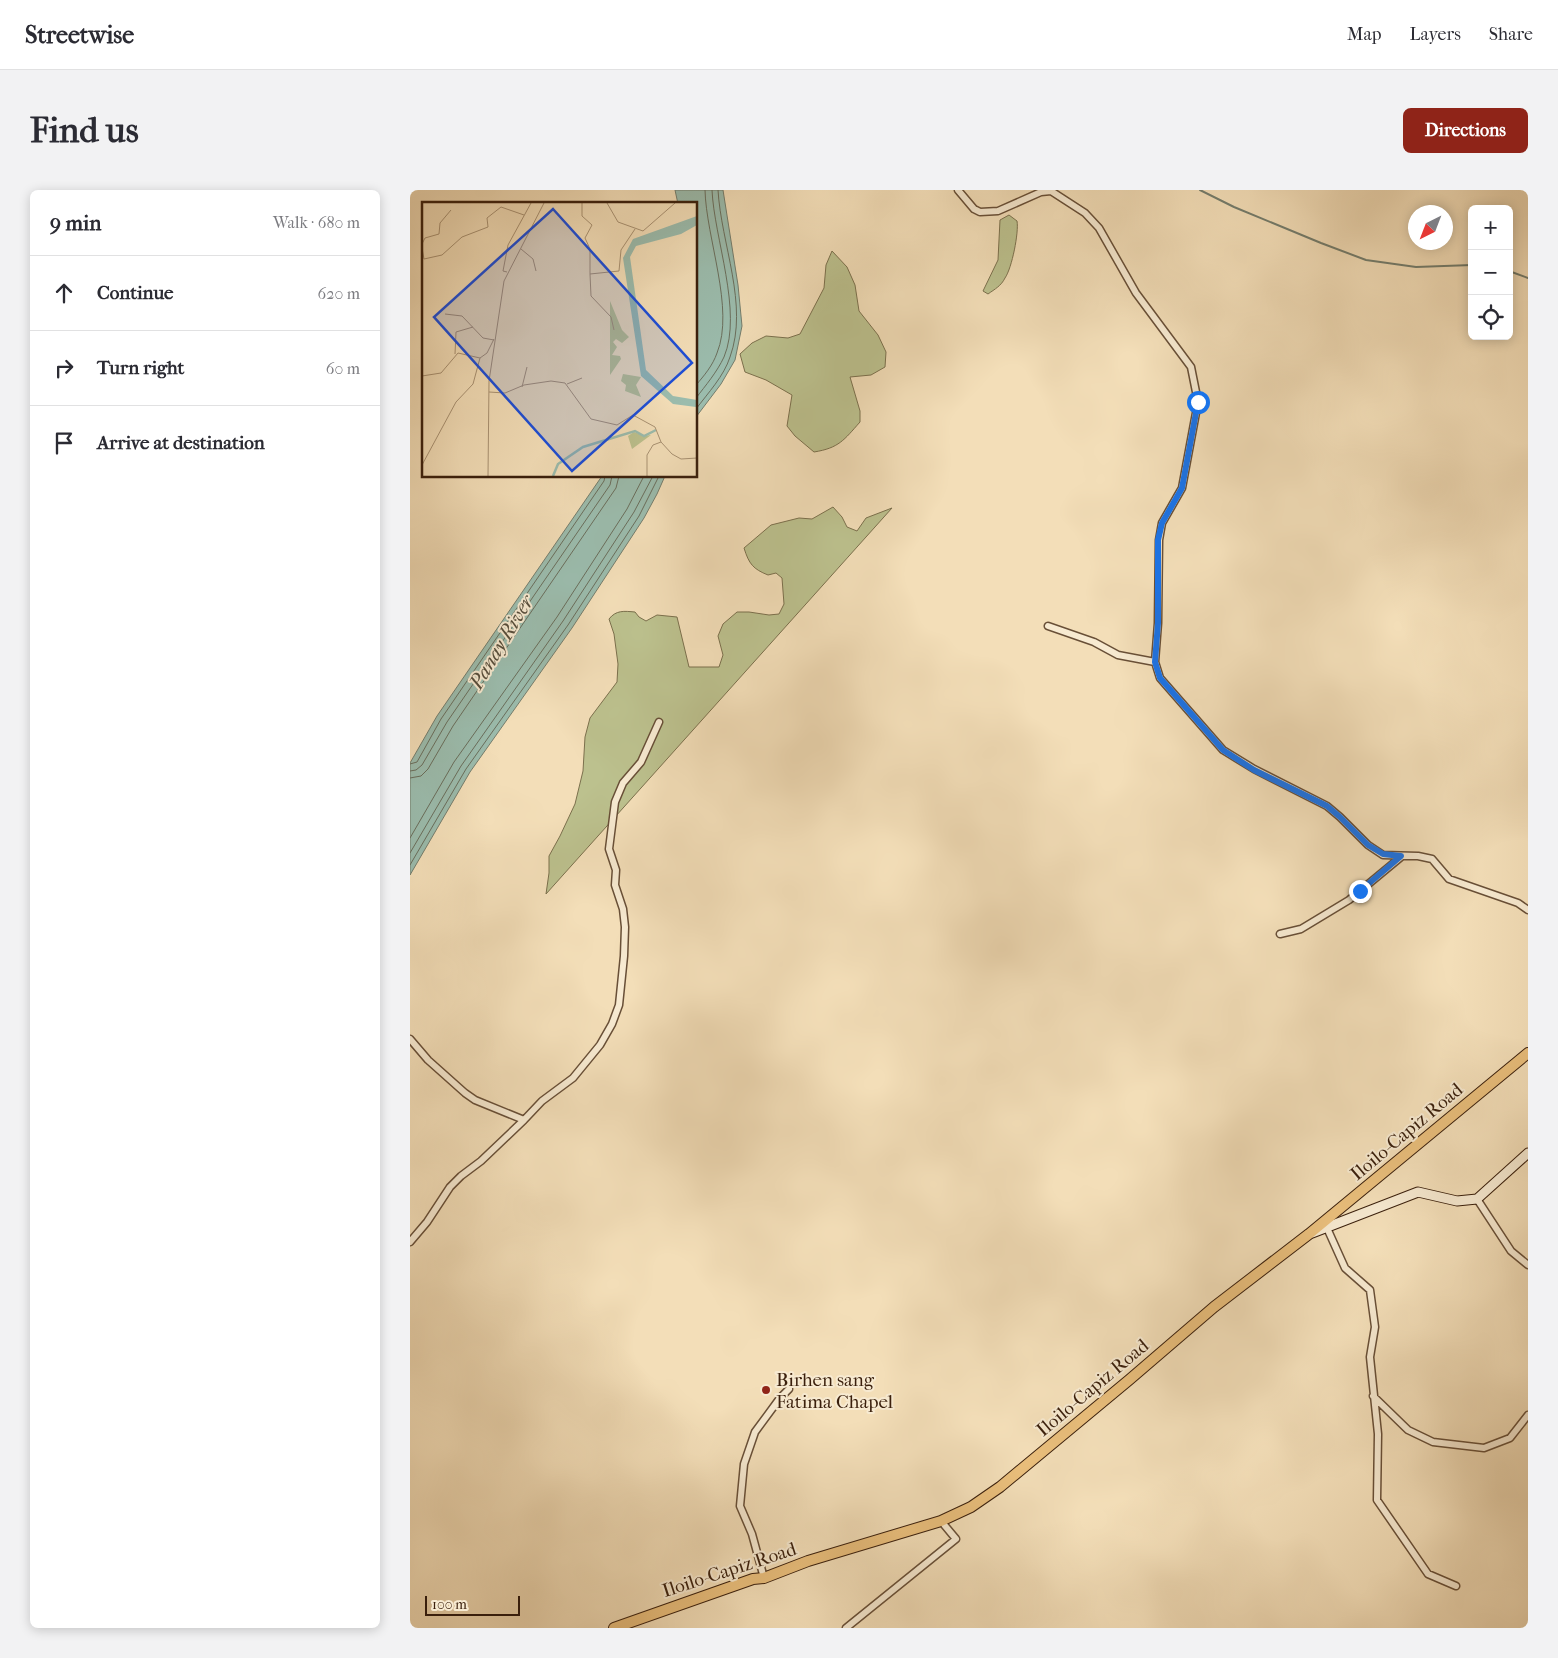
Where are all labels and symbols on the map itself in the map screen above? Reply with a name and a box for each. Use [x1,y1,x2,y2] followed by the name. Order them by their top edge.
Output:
[422,202,698,478] inset map
[1408,205,1453,250] north arrow
[1187,391,1210,414] route start
[464,590,539,694] water label: Panay River
[1349,880,1372,903] route end
[1346,1078,1468,1185] street label: Iloilo-Capiz Road
[1032,1334,1154,1441] street label: Iloilo-Capiz Road
[776,1369,893,1413] place label: Birhen sang Fatima Chapel
[760,1384,772,1396] marker: Birhen sang Fatima Chapel
[660,1538,800,1602] street label: Iloilo-Capiz Road
[425,1593,520,1616] scale bar

